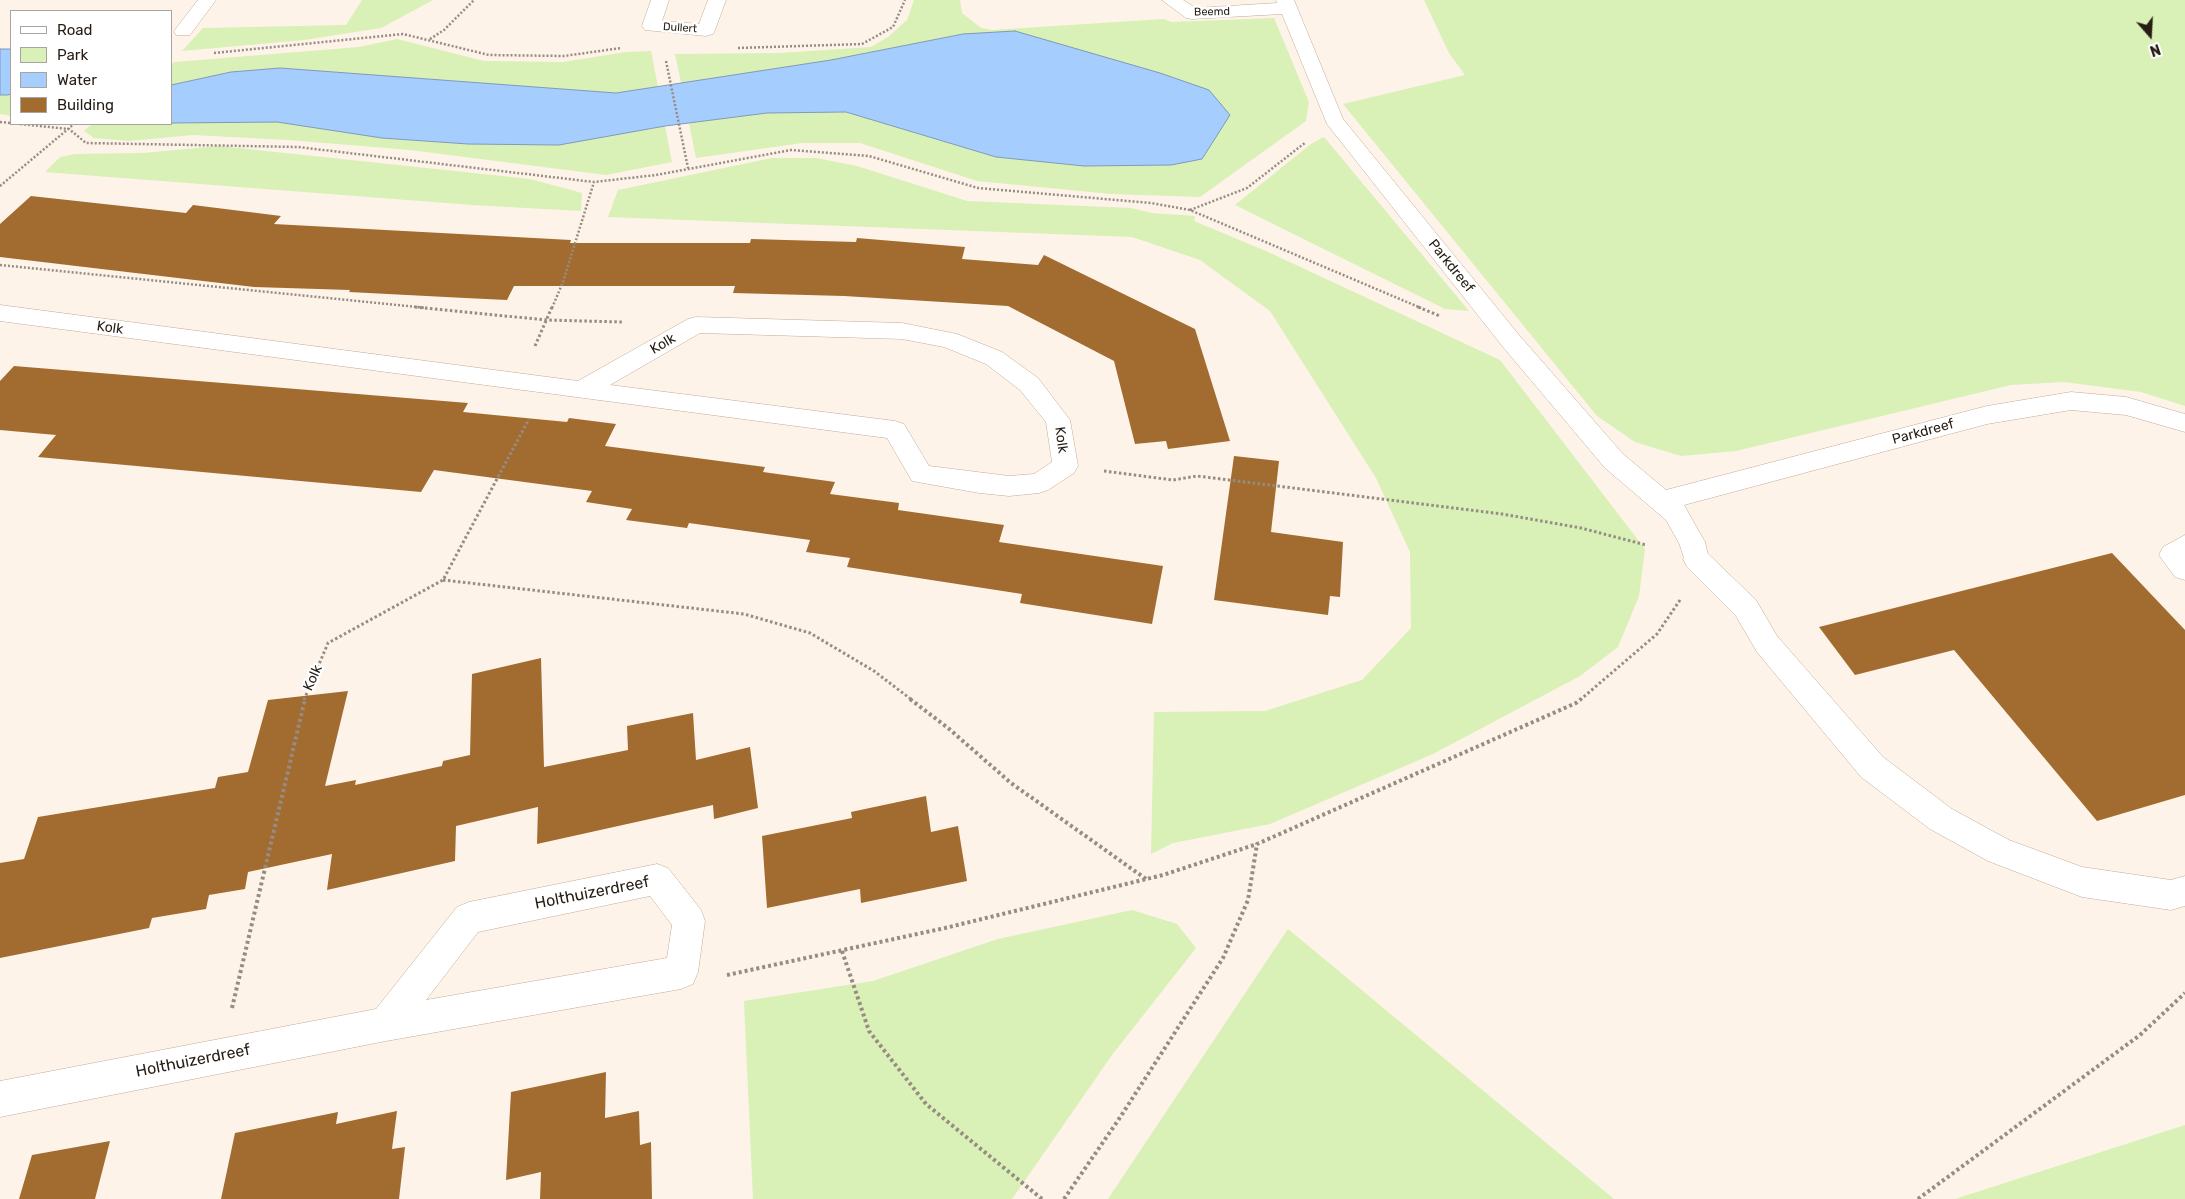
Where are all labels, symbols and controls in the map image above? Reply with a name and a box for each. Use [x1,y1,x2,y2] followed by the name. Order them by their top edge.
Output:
[1194,5,1230,19] street label: Beemd
[10,10,172,125] legend
[2125,10,2175,60] north arrow
[662,20,698,36] street label: Dullert
[57,21,93,39] text: Road
[2148,40,2163,59] text: N
[57,46,88,64] text: Park
[57,71,97,89] text: Water
[57,96,114,114] text: Building
[1425,236,1477,296] street label: Parkdreef
[96,318,124,338] street label: Kolk
[647,330,679,358] street label: Kolk
[1890,416,1956,448] street label: Parkdreef
[1051,426,1071,454] street label: Kolk
[300,662,326,694] street label: Kolk
[533,872,651,914] street label: Holthuizerdreef
[134,1040,252,1082] street label: Holthuizerdreef

